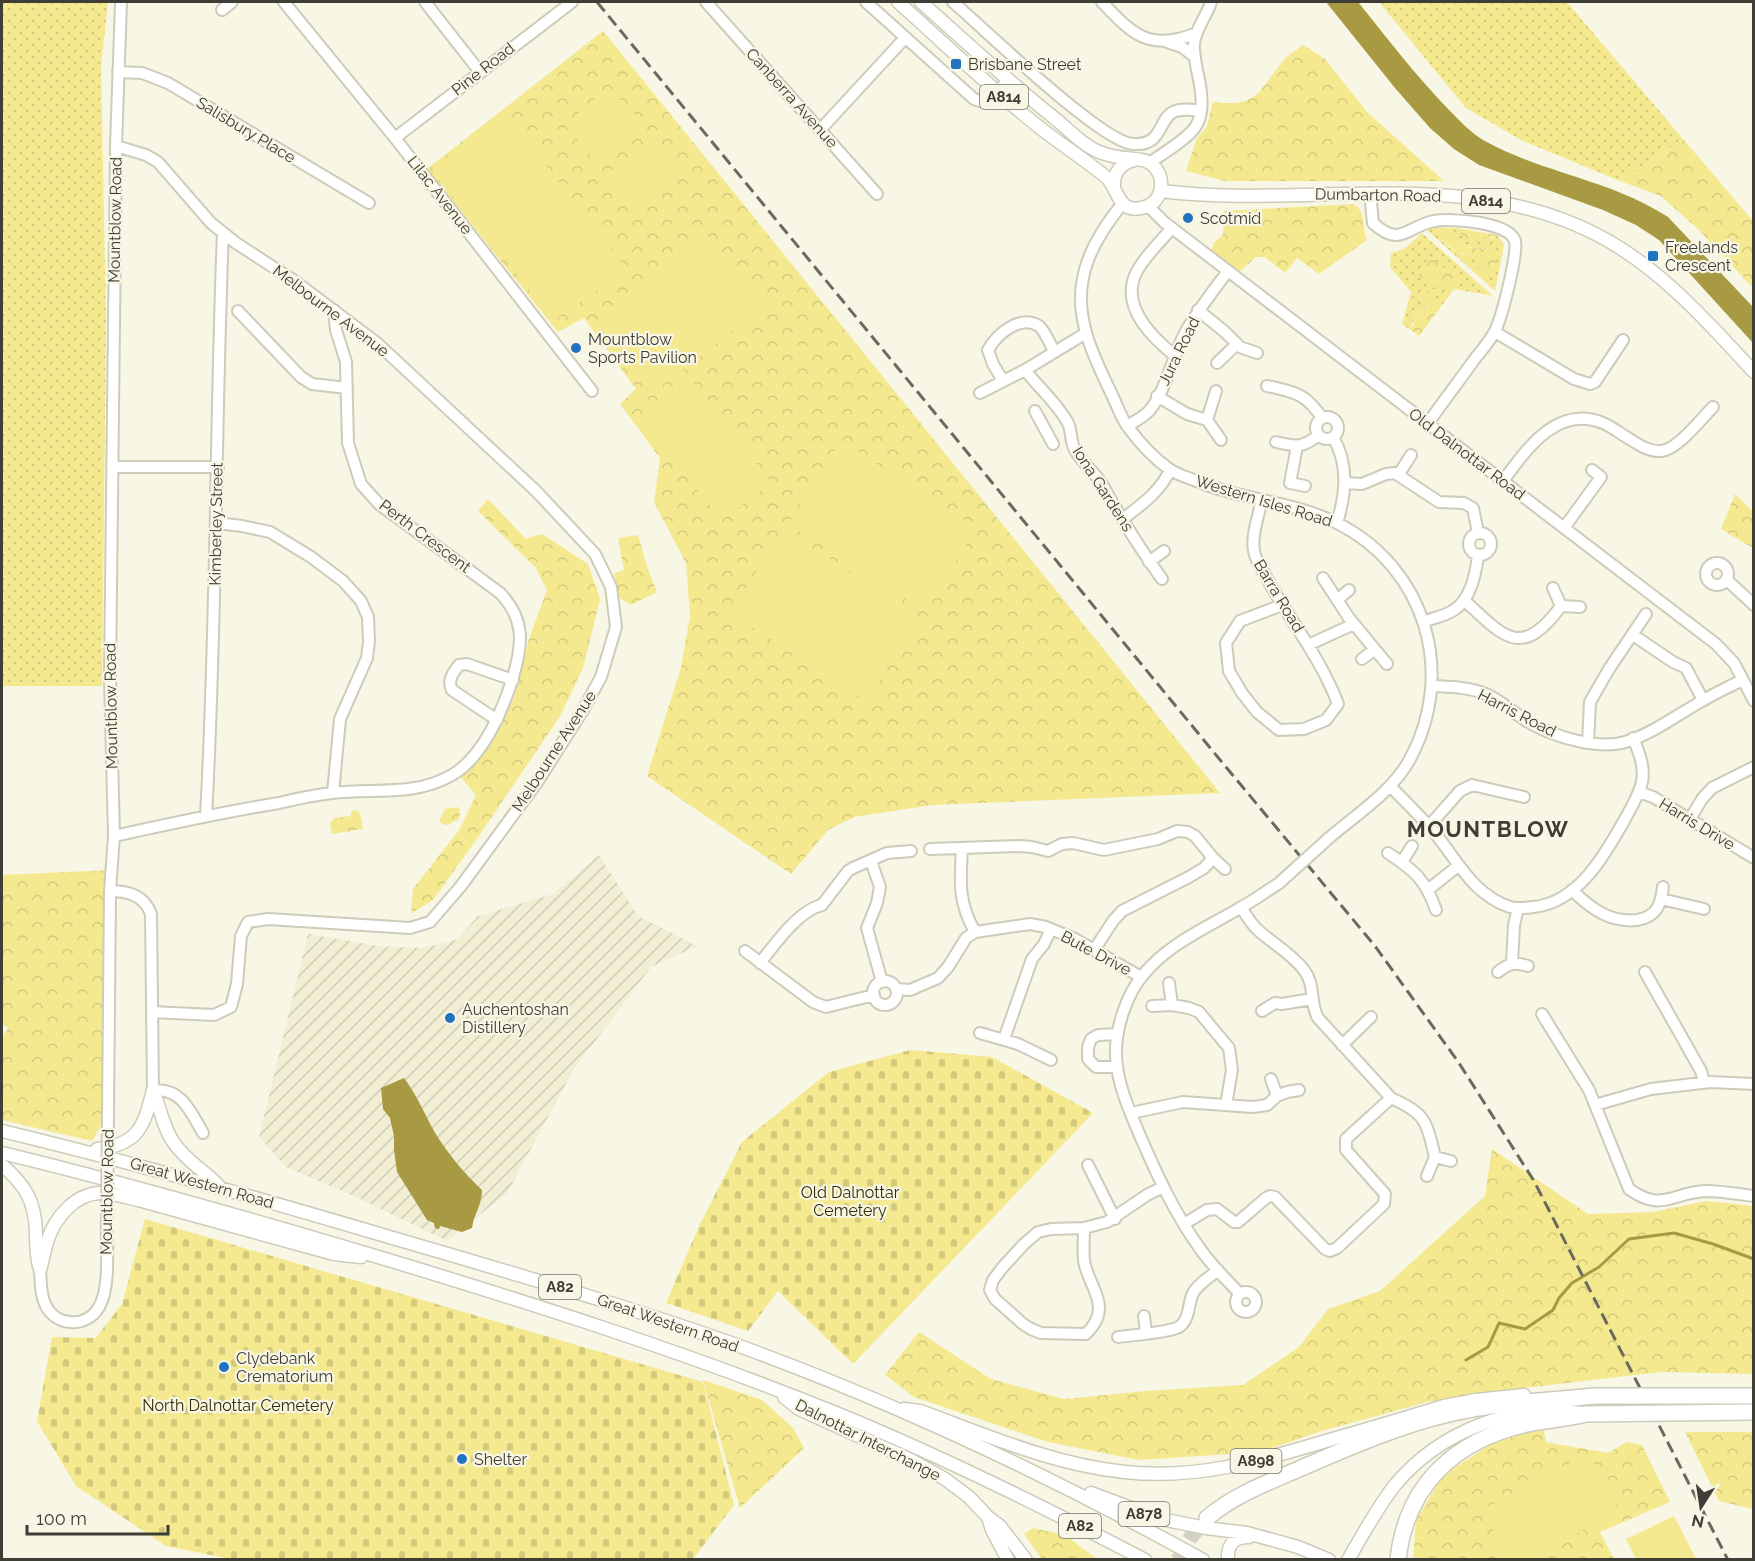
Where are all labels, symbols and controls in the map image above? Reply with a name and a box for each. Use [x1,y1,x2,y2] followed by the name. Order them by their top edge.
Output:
[448,39,518,99] street label: Pine Road
[742,44,842,152] street label: Canberra Avenue
[968,55,1082,74] place label: Brisbane Street
[949,57,963,71] marker: Brisbane Street
[980,85,1028,109] road number: A814
[193,93,299,167] street label: Salisbury Place
[403,152,477,238] street label: Lilac Avenue
[104,157,126,283] street label: Mountblow Road
[1315,184,1441,206] street label: Dumbarton Road
[1462,189,1510,213] road number: A814
[1200,209,1261,228] place label: Scotmid
[1181,211,1195,225] marker: Scotmid
[1665,238,1738,275] place label: Freelands Crescent
[1646,249,1660,263] marker: Freelands Crescent
[269,261,393,361] street label: Melbourne Avenue
[1154,314,1204,388] street label: Jura Road
[588,330,697,367] place label: Mountblow Sports Pavilion
[569,341,583,355] marker: Mountblow Sports Pavilion
[1405,404,1529,504] street label: Old Dalnottar Road
[1068,443,1138,535] street label: Iona Gardens
[205,461,227,586] street label: Kimberley Street
[1193,471,1335,531] street label: Western Isles Road
[375,495,475,577] street label: Perth Crescent
[1250,556,1308,636] street label: Barra Road
[100,643,122,769] street label: Mountblow Road
[1475,685,1559,741] street label: Harris Road
[508,687,600,815] street label: Melbourne Avenue
[1656,794,1738,854] street label: Harris Drive
[1407,816,1569,842] district label: MOUNTBLOW
[1058,927,1134,979] street label: Bute Drive
[462,1000,569,1037] place label: Auchentoshan Distillery
[443,1011,457,1025] marker: Auchentoshan Distillery
[96,1129,118,1255] street label: Mountblow Road
[128,1153,276,1213] street label: Great Western Road
[801,1183,900,1220] park label: Old Dalnottar Cemetery
[539,1275,581,1299] road number: A82
[595,1290,741,1356] street label: Great Western Road
[236,1349,333,1386] place label: Clydebank Crematorium
[217,1360,231,1374] marker: Clydebank Crematorium
[792,1395,944,1485] street label: Dalnottar Interchange
[142,1396,334,1415] park label: North Dalnottar Cemetery
[1230,1449,1282,1473] road number: A898
[474,1450,527,1469] place label: Shelter
[455,1452,469,1466] marker: Shelter
[1671,1477,1731,1537] north arrow
[27,1498,168,1536] scale bar
[1118,1502,1170,1526] road number: A878
[36,1508,87,1529] text: 100 m
[1690,1511,1706,1532] text: N
[1059,1514,1101,1538] road number: A82

